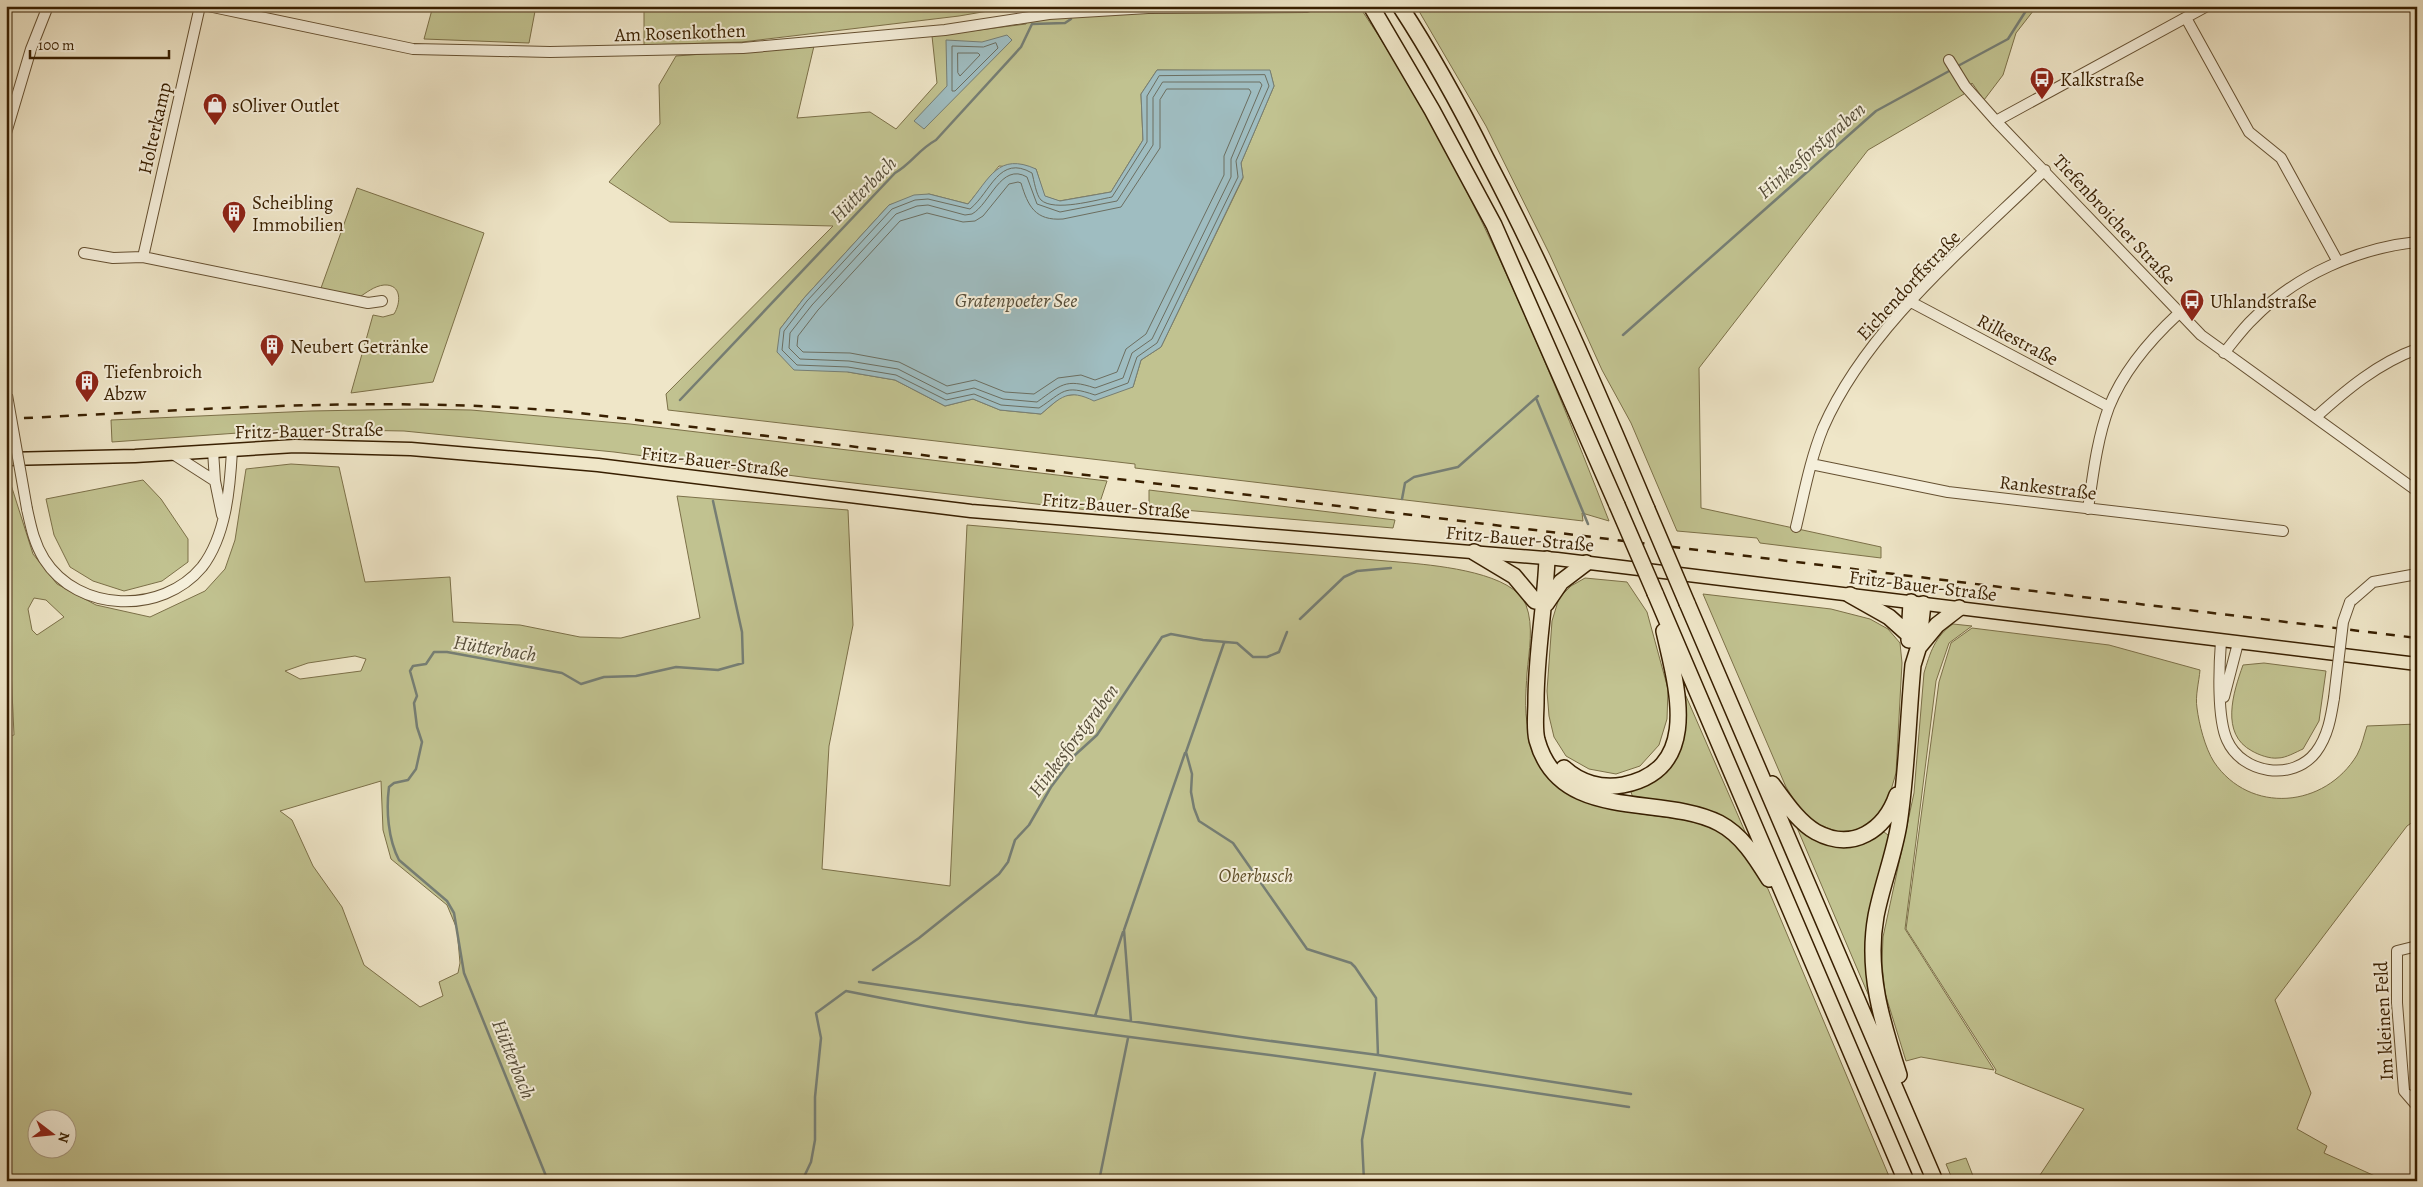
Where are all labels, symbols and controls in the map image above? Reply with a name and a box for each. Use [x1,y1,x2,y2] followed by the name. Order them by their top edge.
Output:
[613,18,746,48] street label: Am Rosenkothen
[30,28,169,60] scale bar
[38,35,75,55] text: 100 m
[2029,66,2055,100] bus stop icon: Kalkstraße
[2060,67,2144,93] place label: Kalkstraße
[132,80,178,177] street label: Holterkamp
[202,92,228,126] shop icon: sOliver Outlet
[232,93,340,119] place label: sOliver Outlet
[1751,96,1871,205] water label: Hinkesforstgraben
[2047,149,2182,291] street label: Tiefenbroicher Straße
[824,150,903,229] water label: Hütterbach
[252,190,344,238] place label: Scheibling Immobilien
[221,200,247,234] building icon: Scheibling Immobilien
[1851,225,1967,346] street label: Eichendorffstraße
[955,287,1077,314] water label: Gratenpoeter See
[2179,288,2205,322] bus stop icon: Uhlandstraße
[2210,289,2317,315] place label: Uhlandstraße
[1972,308,2063,372] street label: Rilkestraße
[259,333,285,367] building icon: Neubert Getränke
[290,334,429,360] place label: Neubert Getränke
[103,359,202,407] place label: Tiefenbroich Abzw
[74,369,100,403] building icon: Tiefenbroich Abzw
[234,417,384,445] street label: Fritz-Bauer-Straße
[639,440,790,484] street label: Fritz-Bauer-Straße
[1998,469,2098,507] street label: Rankestraße
[1041,487,1191,525] street label: Fritz-Bauer-Straße
[1445,520,1595,558] street label: Fritz-Bauer-Straße
[1847,564,1998,608] street label: Fritz-Bauer-Straße
[451,629,539,668] water label: Hütterbach
[1022,678,1125,802] water label: Hinkesforstgraben
[1219,863,1293,889] park label: Oberbusch
[2368,960,2400,1081] street label: Im kleinen Feld
[485,1015,542,1103] water label: Hütterbach
[28,1110,78,1160] north arrow
[53,1130,75,1145] text: N

